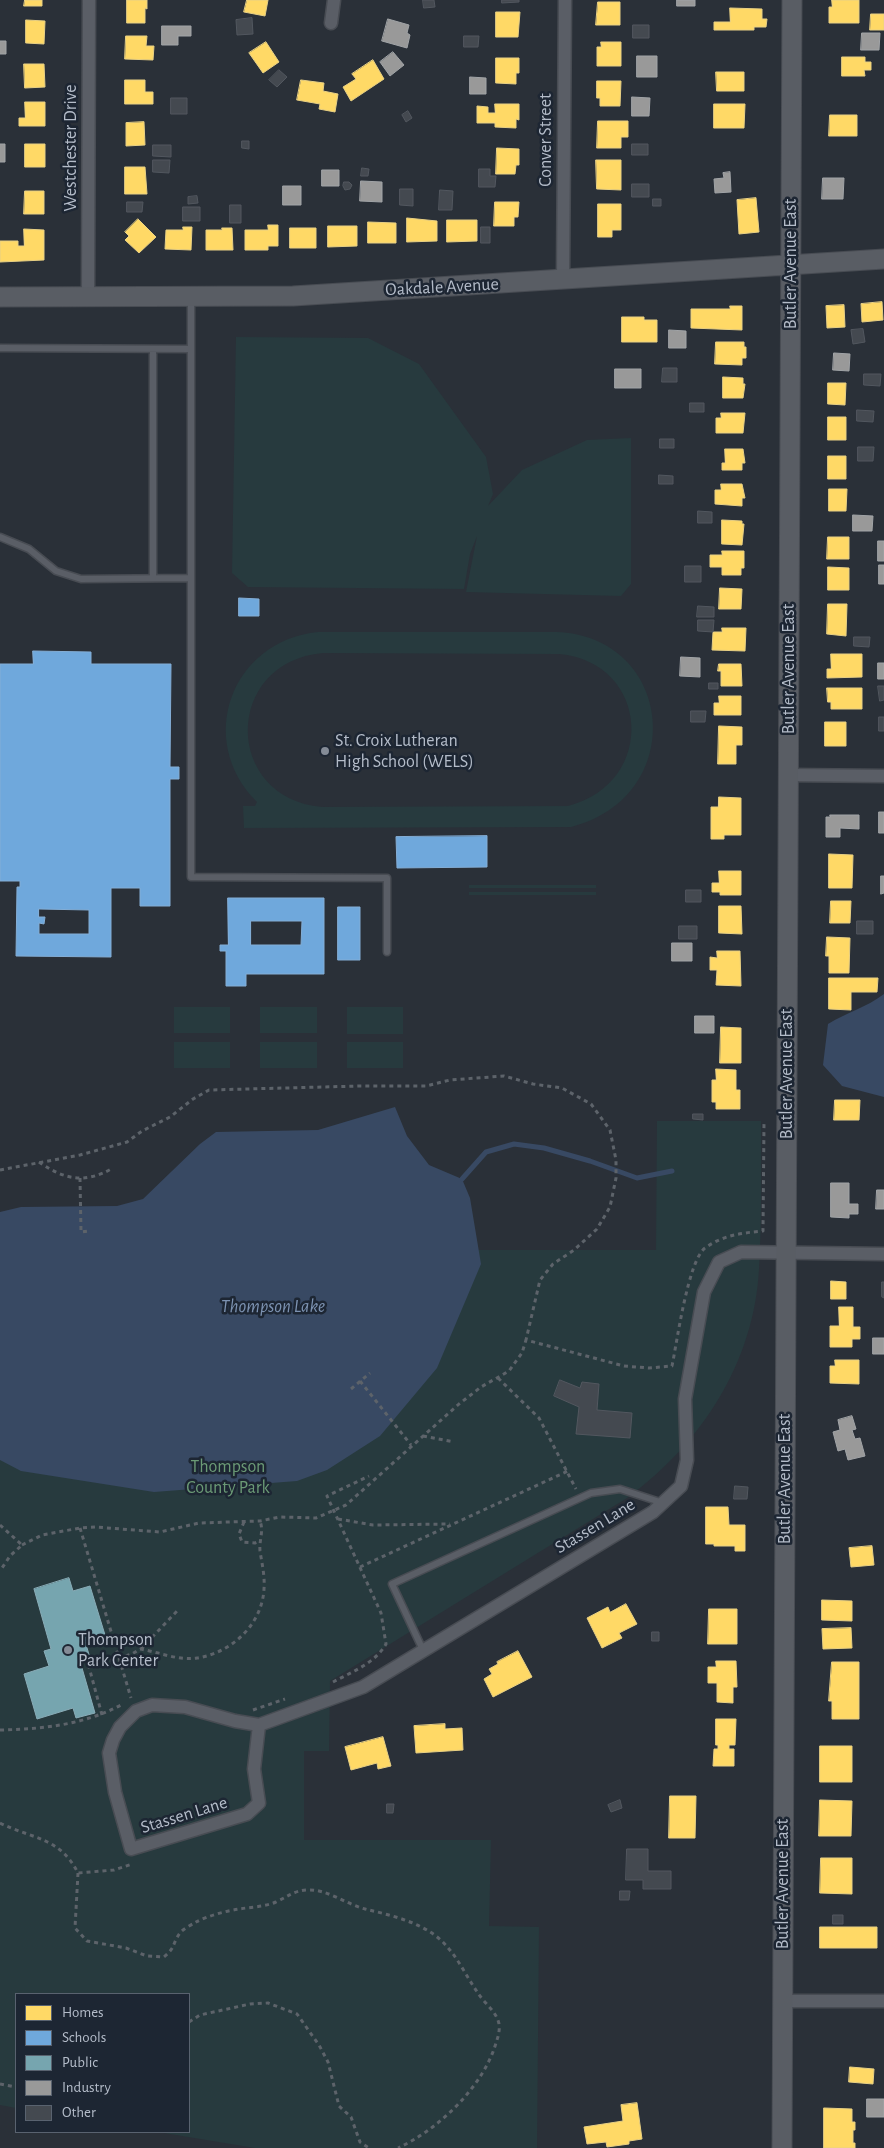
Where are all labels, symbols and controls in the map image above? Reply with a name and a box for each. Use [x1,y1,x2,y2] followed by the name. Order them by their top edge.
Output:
[60,85,82,211] street label: Westchester Drive
[535,93,557,187] street label: Conver Street
[780,199,802,329] street label: Butler Avenue East
[385,273,499,301] street label: Oakdale Avenue
[778,604,800,734] street label: Butler Avenue East
[335,730,474,772] place label: St. Croix Lutheran High School (WELS)
[319,745,331,757] marker: St. Croix Lutheran High School (WELS)
[776,1009,798,1139] street label: Butler Avenue East
[221,1295,325,1317] water label: Thompson Lake
[774,1414,796,1544] street label: Butler Avenue East
[186,1456,270,1498] park label: Thompson County Park
[551,1494,639,1558] street label: Stassen Lane
[78,1629,158,1672] place label: Thompson Park Center
[62,1644,74,1656] marker: Thompson Park Center
[138,1792,230,1838] street label: Stassen Lane
[772,1819,794,1949] street label: Butler Avenue East
[15,1993,190,2133] legend
[62,2005,104,2020] text: Homes
[62,2030,106,2045] text: Schools
[62,2055,98,2070] text: Public
[62,2080,111,2095] text: Industry
[62,2105,96,2120] text: Other

